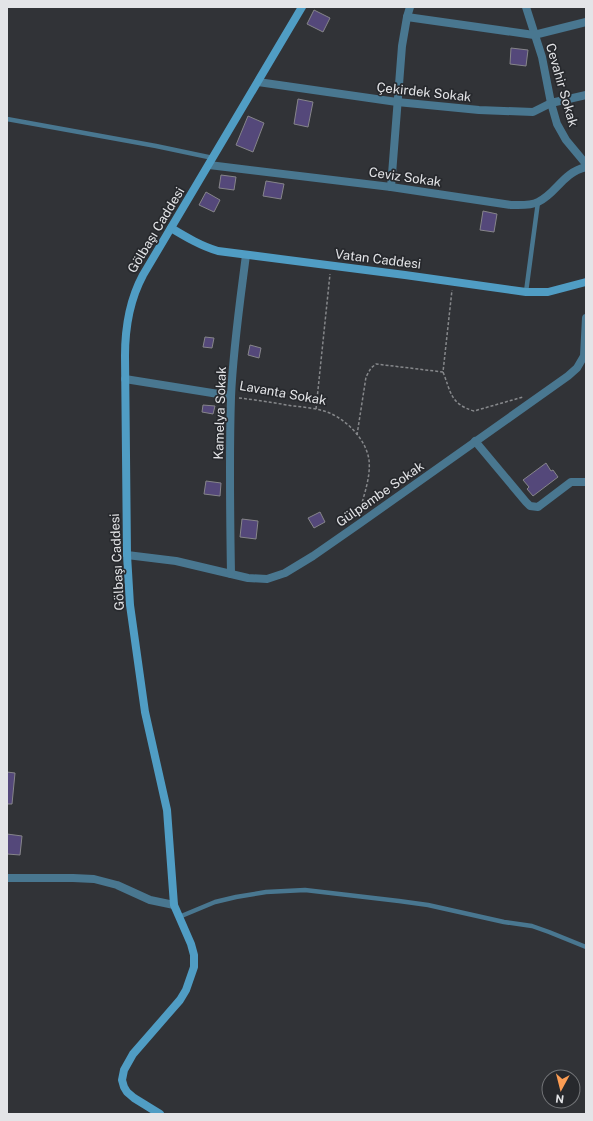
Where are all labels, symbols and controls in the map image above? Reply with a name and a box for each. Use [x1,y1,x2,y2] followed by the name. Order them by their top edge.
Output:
[543,41,581,129] street label: Cevahir Sokak
[376,80,472,104] street label: Çekirdek Sokak
[368,164,442,190] street label: Ceviz Sokak
[125,185,187,275] street label: Gölbaşı Caddesi
[334,246,422,272] street label: Vatan Caddesi
[211,366,229,460] street label: Kamelya Sokak
[238,378,328,408] street label: Lavanta Sokak
[333,458,427,530] street label: Gülpembe Sokak
[107,513,127,611] street label: Gölbaşı Caddesi
[541,1069,581,1109] north arrow
[555,1092,565,1105] text: N

